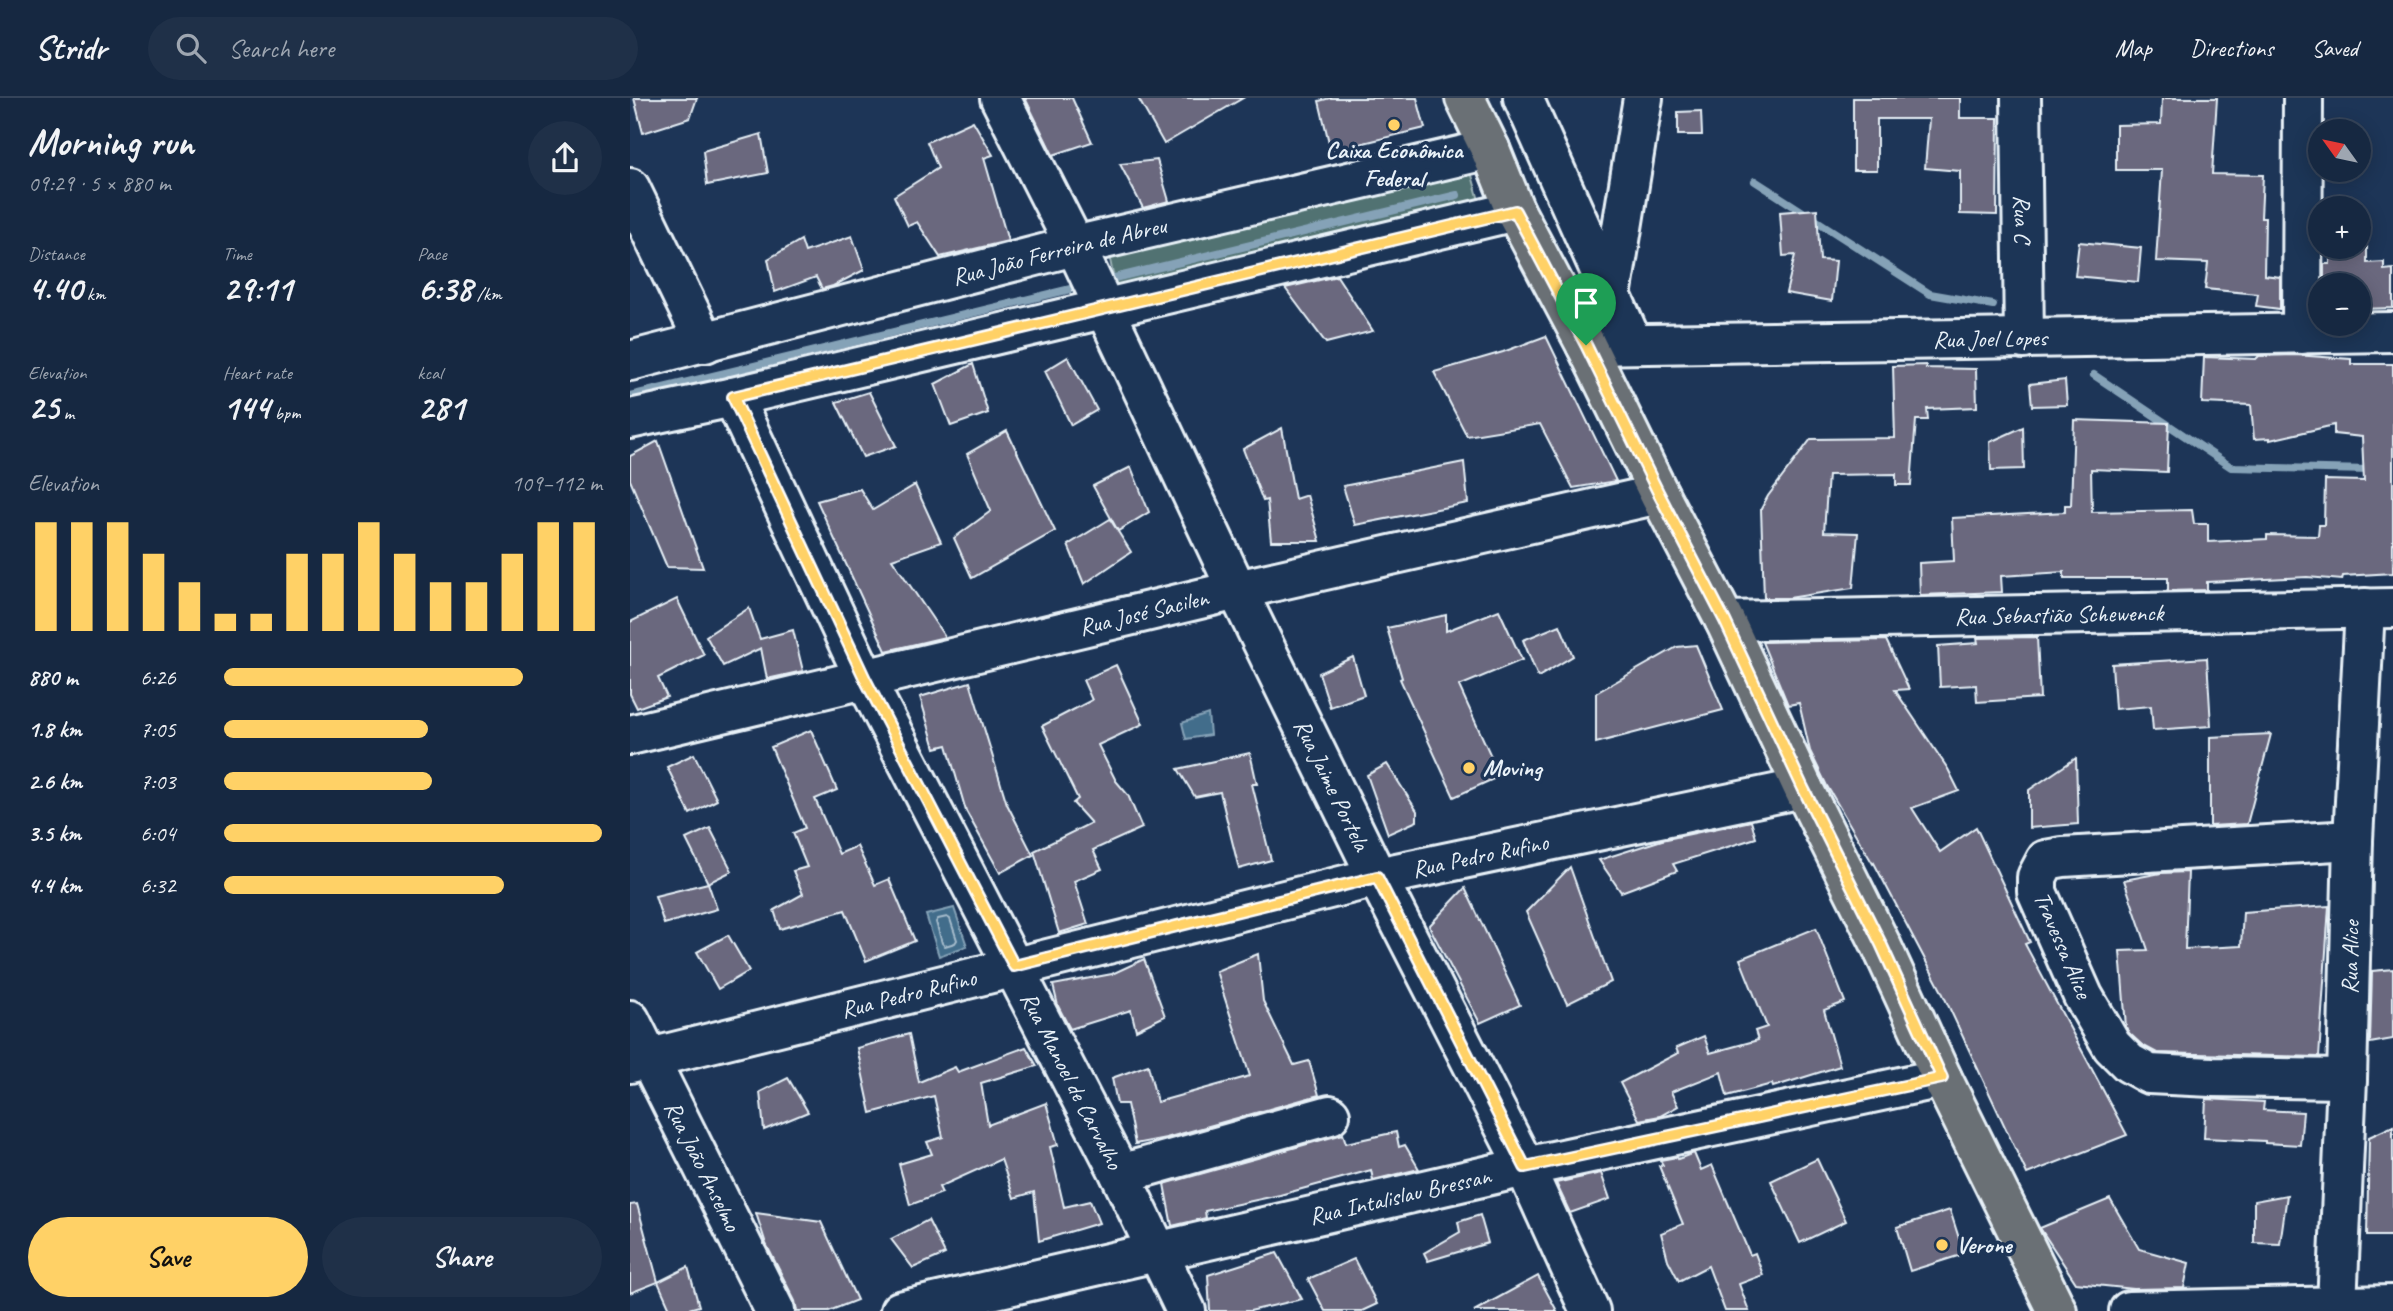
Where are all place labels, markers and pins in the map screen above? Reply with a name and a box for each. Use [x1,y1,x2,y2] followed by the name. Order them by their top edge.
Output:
[1386,117,1402,133] marker: Caixa Econômica Federal
[1325,135,1465,193] place label: Caixa Econômica Federal
[1556,273,1616,345] pin
[1483,753,1544,783] place label: Moving
[1461,760,1477,776] marker: Moving
[1956,1230,2013,1260] place label: Verone
[1934,1237,1950,1253] marker: Verone

